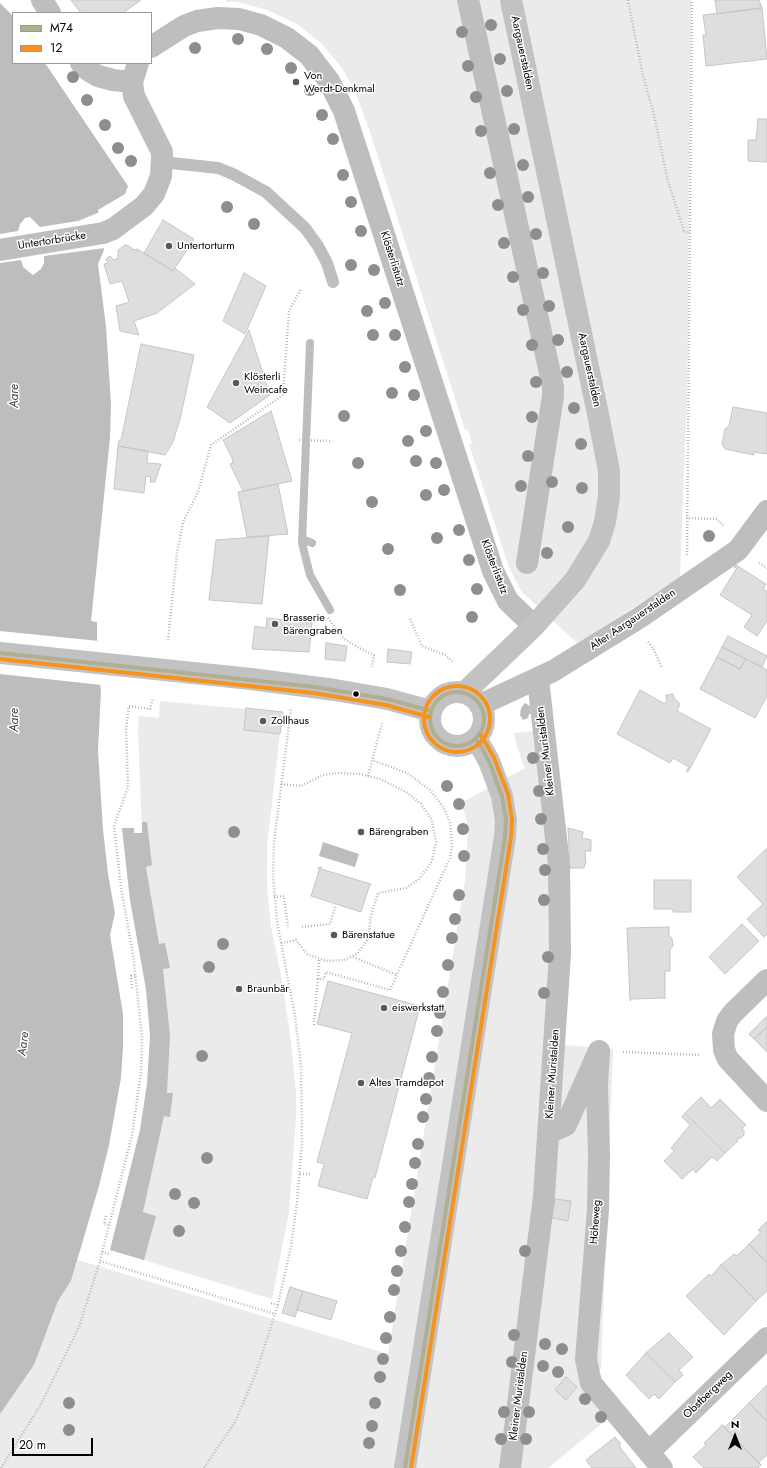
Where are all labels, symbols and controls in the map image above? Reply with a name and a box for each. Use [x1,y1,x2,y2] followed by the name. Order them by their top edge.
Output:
[12,12,152,64] legend
[508,15,536,91] street label: Aargauerstalden
[50,19,73,37] text: M74
[50,39,62,57] text: 12
[304,69,375,95] place label: Von Werdt-Denkmal
[291,77,301,87] marker: Von Werdt-Denkmal
[17,229,87,253] street label: Untertorbrücke
[377,230,407,288] street label: Klösterlistutz
[177,239,235,253] place label: Untertorturm
[164,241,174,251] marker: Untertorturm
[575,332,603,408] street label: Aargauerstalden
[244,370,288,396] place label: Klösterli Weincafe
[231,378,241,388] marker: Klösterli Weincafe
[8,384,22,408] water label: Aare
[478,538,510,596] street label: Klösterlistutz
[588,586,678,654] street label: Alter Aargauerstalden
[283,611,343,637] place label: Brasserie Bärengraben
[270,619,280,629] marker: Brasserie Bärengraben
[351,689,361,699] unlabelled marker
[534,706,558,796] street label: Kleiner Muristalden
[8,708,22,732] water label: Aare
[271,714,309,728] place label: Zollhaus
[258,716,268,726] marker: Zollhaus
[369,825,429,839] place label: Bärengraben
[356,827,366,837] marker: Bärengraben
[342,928,395,942] place label: Bärenstatue
[329,930,339,940] marker: Bärenstatue
[247,982,289,996] place label: Braunbär
[234,984,244,994] marker: Braunbär
[392,1001,444,1015] place label: eiswerkstatt
[379,1003,389,1013] marker: eiswerkstatt
[543,1029,563,1119] street label: Kleiner Muristalden
[15,1031,33,1057] water label: Aare
[369,1076,444,1090] place label: Altes Tramdepot
[356,1078,366,1088] marker: Altes Tramdepot
[588,1199,604,1245] street label: Höheweg
[507,1351,531,1441] street label: Kleiner Muristalden
[681,1368,735,1422] street label: Obstbergweg
[715,1416,755,1456] north arrow
[731,1416,739,1432] text: N
[14,1430,95,1456] scale bar
[19,1436,46,1454] text: 20 m

